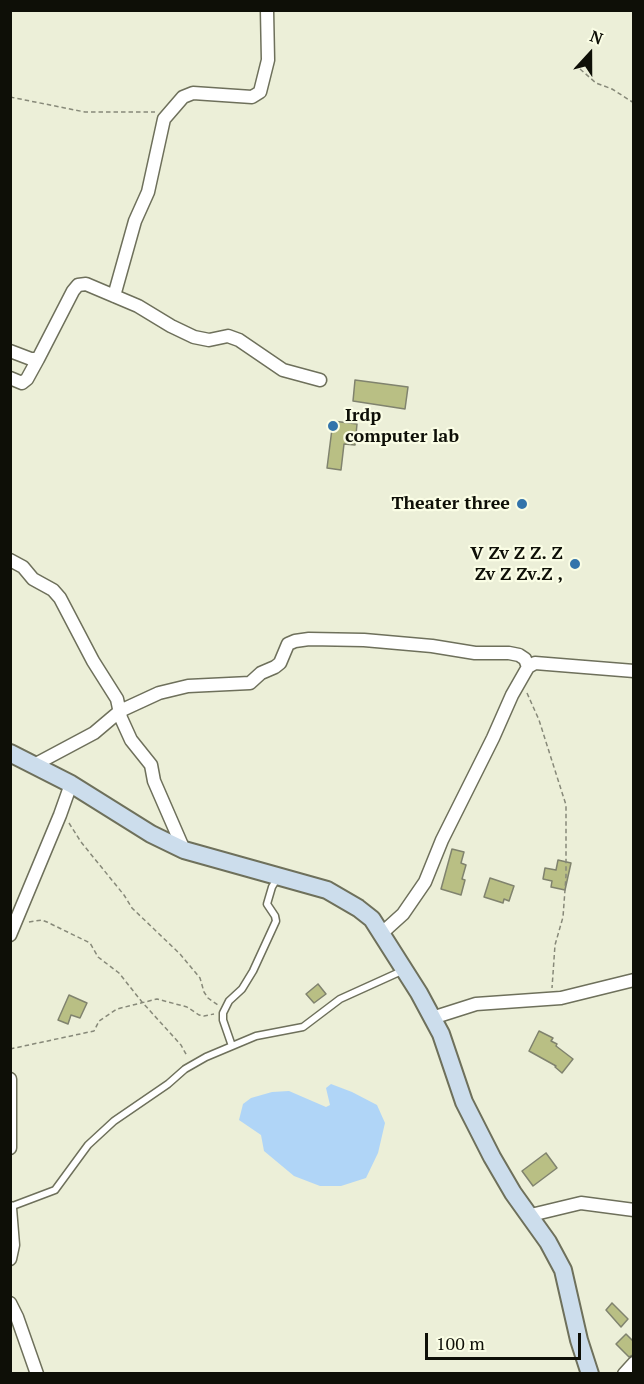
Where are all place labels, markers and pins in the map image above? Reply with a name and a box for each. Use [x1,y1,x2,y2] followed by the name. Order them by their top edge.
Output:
[345,405,459,448] place label: Irdp computer lab
[326,419,340,433] marker: Irdp computer lab
[392,493,510,515] place label: Theater three
[515,497,529,511] marker: Theater three
[470,543,563,586] place label: V Zv Z Z. Z Zv Z Zv.Z ,
[568,557,582,571] marker: V Zv Z Z. Z Zv Z Zv.Z ,

